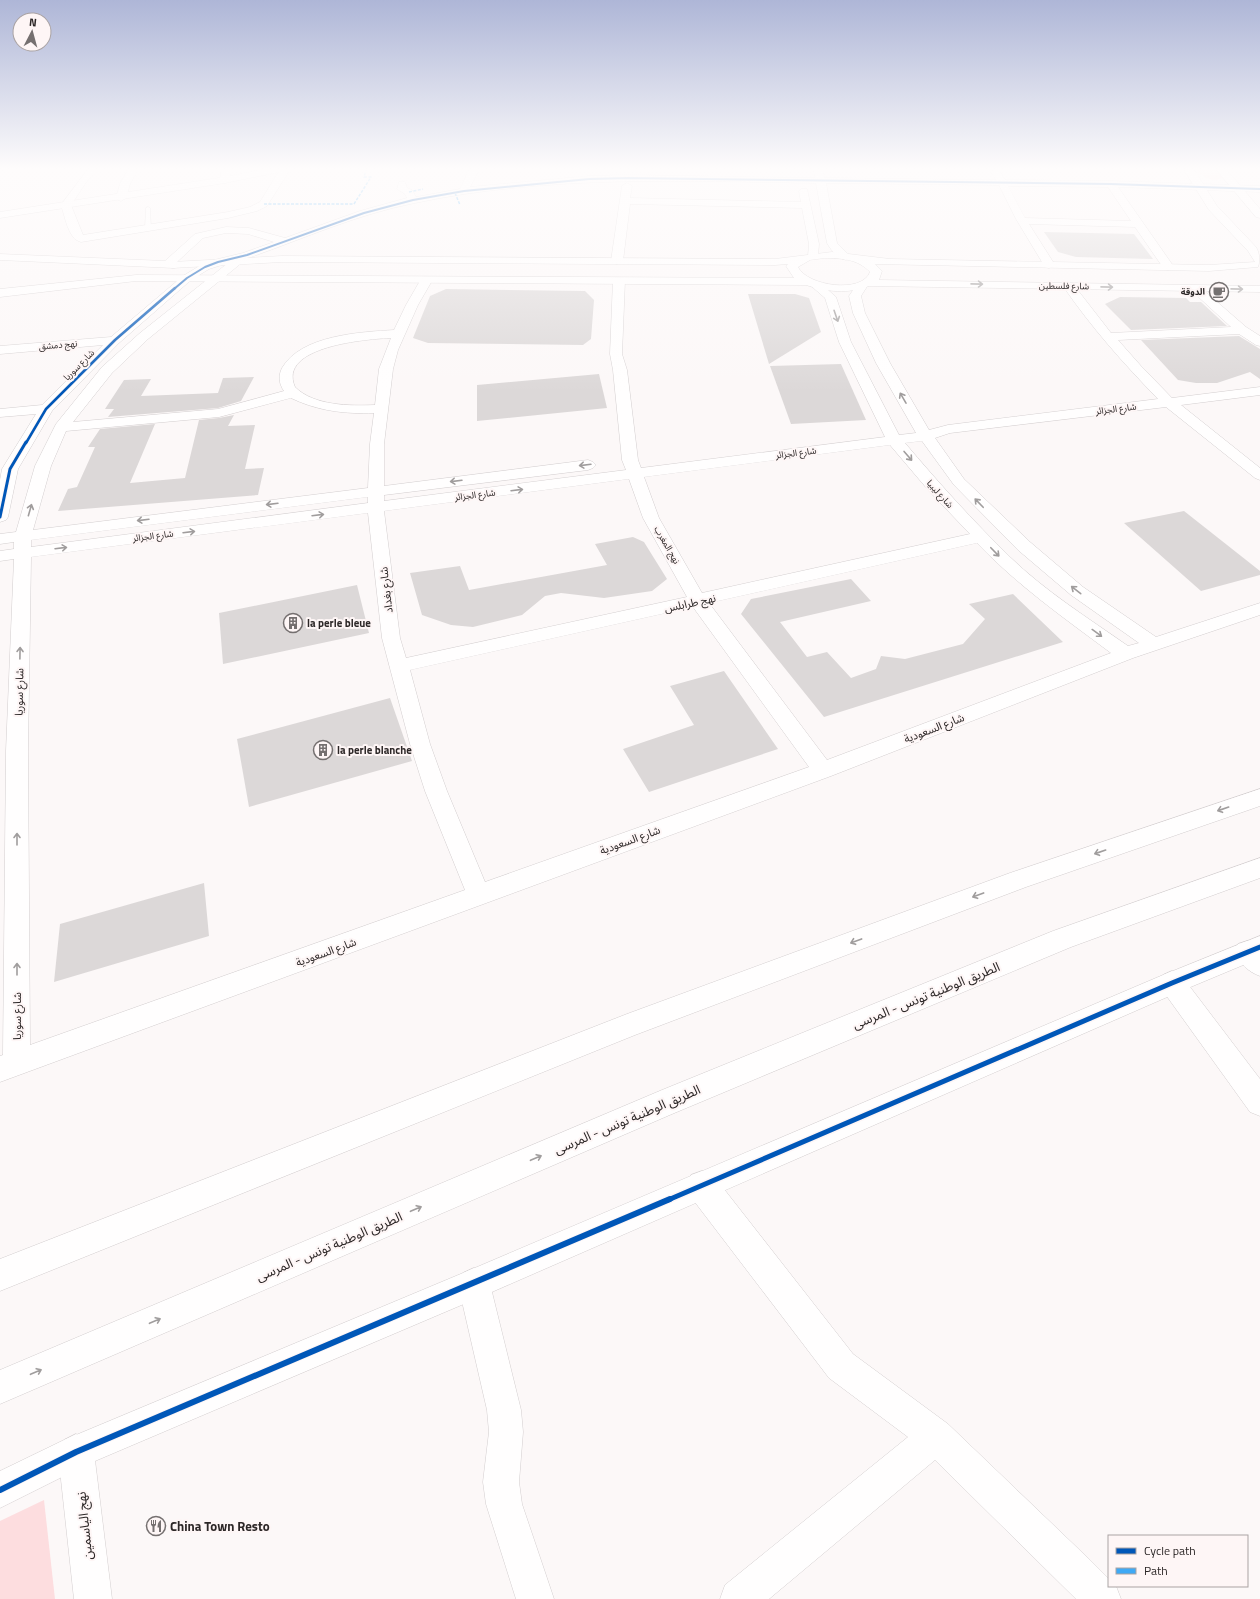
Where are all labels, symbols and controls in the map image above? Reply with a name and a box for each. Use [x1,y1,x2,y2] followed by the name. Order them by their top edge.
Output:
[12,12,52,52] north arrow
[28,14,38,30] text: N
[1039,279,1089,293] street label: شارع فلسطين
[970,280,983,288] one-way arrow
[1208,281,1230,303] cafe icon: الدوقة
[1100,283,1113,291] one-way arrow
[1181,285,1205,298] place label: الدوقة
[1230,285,1243,293] one-way arrow
[833,310,841,322] one-way arrow
[38,336,78,354] street label: نهج دمشق
[60,346,98,384] street label: شارع سوريا
[899,392,907,404] one-way arrow
[1094,400,1137,419] street label: شارع الجزائر
[774,444,817,463] street label: شارع الجزائر
[903,451,912,462] one-way arrow
[579,461,592,469] one-way arrow
[923,477,957,511] street label: شارع ليبيا
[450,478,463,485] one-way arrow
[453,486,496,505] street label: شارع الجزائر
[510,486,523,494] one-way arrow
[974,498,984,508] one-way arrow
[266,501,279,508] one-way arrow
[27,504,34,517] one-way arrow
[311,512,324,519] one-way arrow
[137,517,150,524] one-way arrow
[651,523,684,567] street label: نهج المغرب
[131,527,174,546] street label: شارع الجزائر
[183,528,196,536] one-way arrow
[54,544,67,552] one-way arrow
[990,547,999,557] one-way arrow
[375,566,397,614] street label: شارع بغداد
[1071,586,1082,594] one-way arrow
[663,590,717,616] street label: نهج طرابلس
[282,612,304,634] building icon: la perle bleue
[307,615,371,631] place label: la perle bleue
[1091,629,1102,637] one-way arrow
[16,647,23,660] one-way arrow
[11,668,27,716] street label: شارع سوريا
[901,709,967,747] street label: شارع السعودية
[312,739,334,761] building icon: la perle blanche
[337,742,412,758] place label: la perle blanche
[1218,806,1230,814] one-way arrow
[597,821,663,858] street label: شارع السعودية
[13,833,21,846] one-way arrow
[1094,849,1107,856] one-way arrow
[972,892,984,900] one-way arrow
[293,933,359,970] street label: شارع السعودية
[850,937,862,945] one-way arrow
[849,956,1003,1034] street label: الطريق الوطنية تونس - المرسى
[13,963,21,976] one-way arrow
[9,992,25,1040] street label: شارع سوريا
[551,1079,703,1159] street label: الطريق الوطنية تونس - المرسى
[529,1153,541,1161] one-way arrow
[410,1205,422,1212] one-way arrow
[253,1206,405,1286] street label: الطريق الوطنية تونس - المرسى
[149,1316,161,1324] one-way arrow
[29,1368,41,1375] one-way arrow
[70,1491,99,1561] street label: نهج الياسمين
[145,1515,167,1537] restaurant icon: China Town Resto
[170,1516,270,1536] place label: China Town Resto
[1108,1535,1248,1587] legend
[1144,1541,1196,1560] text: Cycle path
[1144,1561,1168,1580] text: Path

